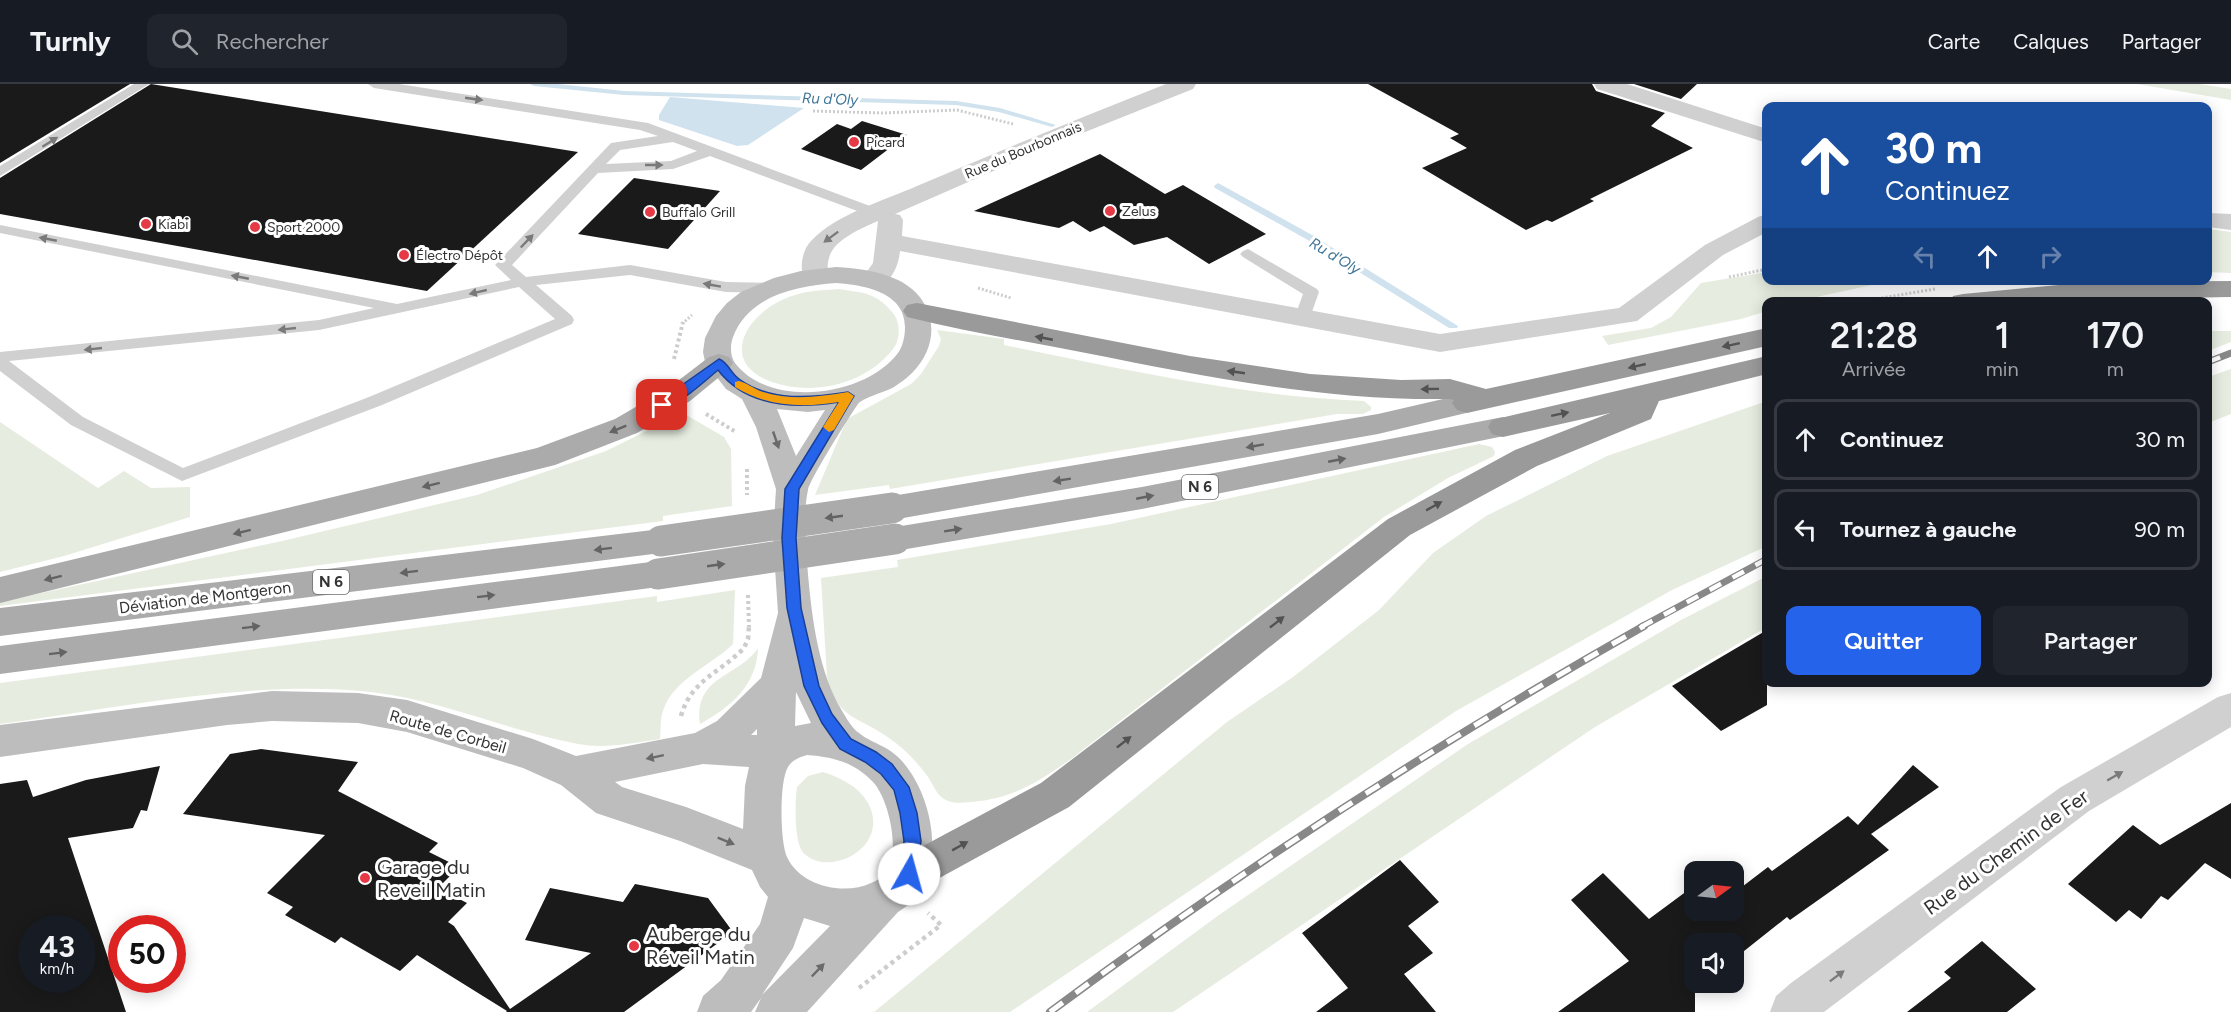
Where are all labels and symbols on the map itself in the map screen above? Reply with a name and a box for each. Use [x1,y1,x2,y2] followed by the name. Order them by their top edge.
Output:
[802,89,859,109] water label: Ru d'Oly
[464,94,483,103] one-way arrow
[962,118,1084,183] street label: Rue du Bourbonnais
[866,134,905,151] place label: Picard
[847,135,861,149] marker: Picard
[42,136,58,147] one-way arrow
[645,160,664,170] one-way arrow
[1122,203,1156,220] place label: Zelus
[662,204,735,221] place label: Buffalo Grill
[1103,204,1117,218] marker: Zelus
[643,205,657,219] marker: Buffalo Grill
[158,216,188,233] place label: Kiabi
[139,217,153,231] marker: Kiabi
[267,219,340,236] place label: Sport 2000
[248,220,262,234] marker: Sport 2000
[823,231,839,243] one-way arrow
[39,234,58,243] one-way arrow
[519,234,533,248] one-way arrow
[1306,234,1365,279] water label: Ru d'Oly
[416,247,503,264] place label: Électro Dépôt
[397,248,411,262] marker: Électro Dépôt
[230,272,249,281] one-way arrow
[702,280,721,289] one-way arrow
[468,288,487,297] one-way arrow
[277,324,296,334] one-way arrow
[1035,333,1054,342] one-way arrow
[1721,341,1740,350] one-way arrow
[83,344,102,354] one-way arrow
[1627,362,1646,371] one-way arrow
[1227,367,1246,376] one-way arrow
[636,379,687,430] pin
[1421,384,1440,394] one-way arrow
[1551,408,1570,418] one-way arrow
[609,425,627,434] one-way arrow
[771,431,781,449] one-way arrow
[1245,442,1264,451] one-way arrow
[1327,455,1346,464] one-way arrow
[1053,475,1072,484] one-way arrow
[1182,475,1218,499] road number: N 6
[422,480,441,490] one-way arrow
[1136,492,1155,501] one-way arrow
[1426,501,1443,511] one-way arrow
[824,512,843,521] one-way arrow
[944,525,963,534] one-way arrow
[233,527,251,537] one-way arrow
[593,544,612,553] one-way arrow
[707,561,726,570] one-way arrow
[400,567,419,577] one-way arrow
[313,570,349,594] road number: N 6
[44,573,62,583] one-way arrow
[118,578,292,617] street label: Déviation de Montgeron
[477,592,496,601] one-way arrow
[1270,616,1285,628] one-way arrow
[242,623,261,632] one-way arrow
[49,648,68,657] one-way arrow
[387,706,508,757] street label: Route de Corbeil
[1116,736,1131,748] one-way arrow
[645,753,664,762] one-way arrow
[2107,771,2124,781] one-way arrow
[1919,784,2093,920] street label: Rue du Chemin de Fer
[717,837,735,846] one-way arrow
[951,841,968,851] one-way arrow
[877,842,941,906] position arrow
[377,855,486,902] place label: Garage du Reveil Matin
[1684,861,1744,921] north arrow
[358,871,372,885] marker: Garage du Reveil Matin
[108,915,186,993] speed limit sign: 50
[646,922,755,969] place label: Auberge du Réveil Matin
[627,939,641,953] marker: Auberge du Réveil Matin
[811,962,825,977] one-way arrow
[1830,970,1845,982] one-way arrow

